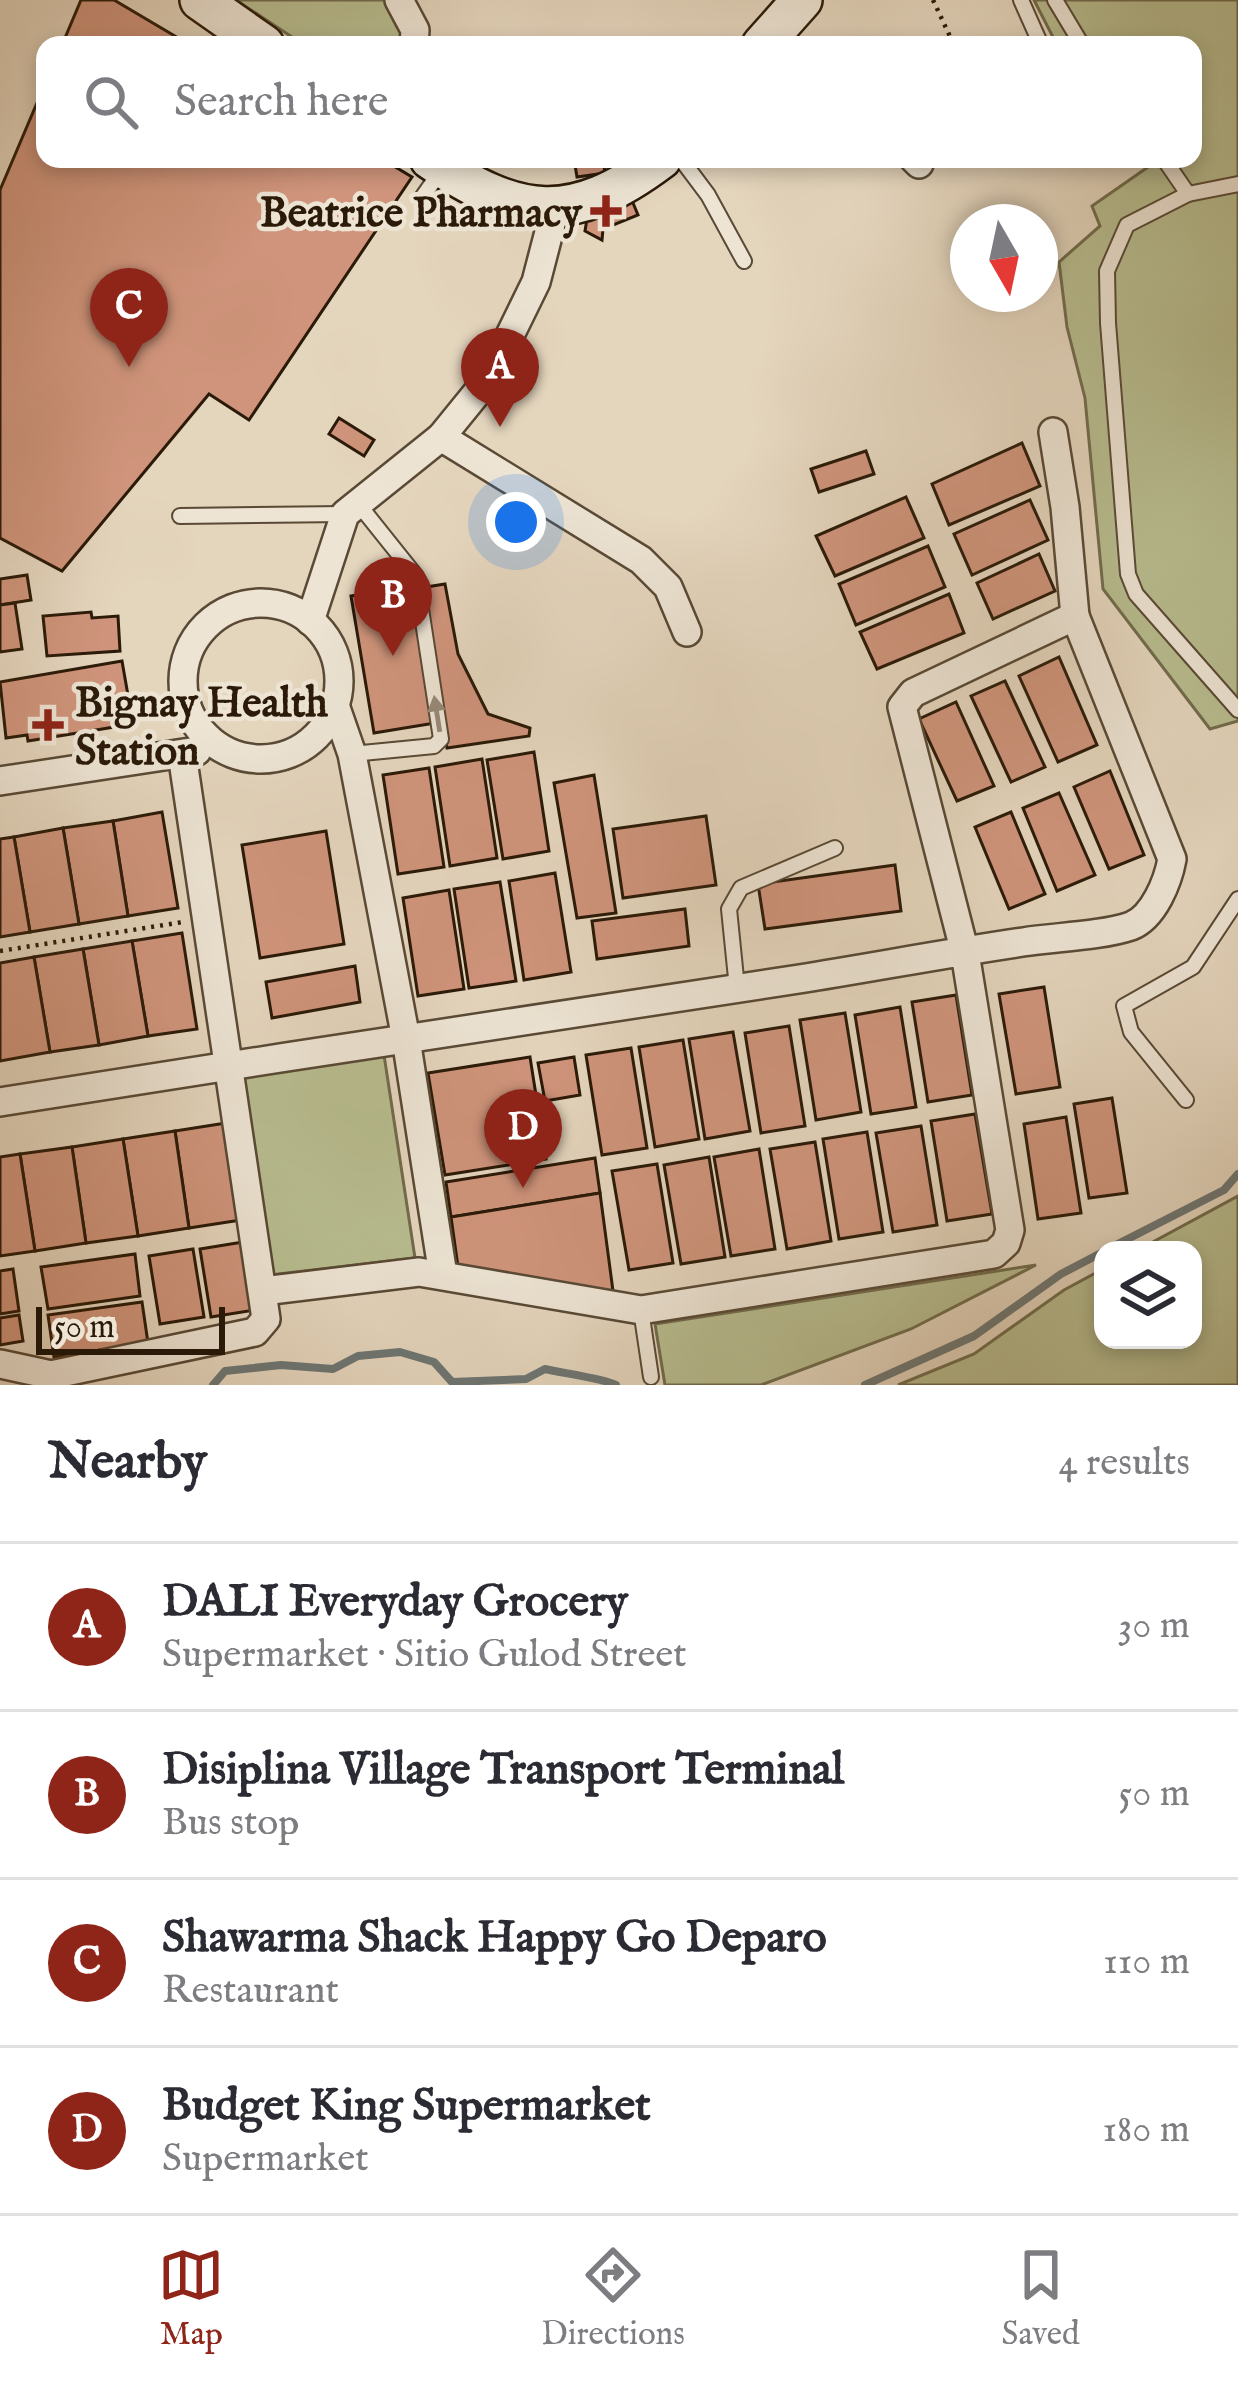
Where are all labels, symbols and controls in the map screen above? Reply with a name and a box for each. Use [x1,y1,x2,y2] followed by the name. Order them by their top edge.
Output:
[36,36,1202,168] search box
[78,69,144,135] icon: search
[174,74,388,131] text: Search here
[260,188,583,241] place label: Beatrice Pharmacy
[593,198,619,224] marker: Beatrice Pharmacy
[950,204,1058,312] north arrow
[90,268,168,367] pin: C
[461,328,539,427] pin: A
[486,492,546,552] your location
[354,557,432,656] pin: B
[75,678,329,779] place label: Bignay Health Station
[427,695,446,733] one-way arrow
[32,709,64,741] marker: Bignay Health Station
[484,1089,562,1188] pin: D
[1094,1241,1202,1349] map controls
[1094,1241,1202,1349] button: layers
[36,1301,225,1354] scale bar
[54,1307,115,1349] text: 50 m
[48,1431,207,1496] text: Nearby
[1058,1439,1190,1488] text: 4 results
[162,1574,628,1631] text: DALI Everyday Grocery
[74,1602,100,1651] text: A
[1118,1602,1190,1651] text: 30 m
[162,1631,687,1680] text: Supermarket · Sitio Gulod Street
[162,1742,844,1799] text: Disiplina Village Transport Terminal
[74,1770,100,1819] text: B
[1118,1770,1190,1819] text: 50 m
[162,1799,299,1848] text: Bus stop
[162,1910,827,1967] text: Shawarma Shack Happy Go Deparo
[73,1938,101,1987] text: C
[1103,1938,1190,1987] text: 110 m
[162,1967,339,2016] text: Restaurant
[162,2078,651,2135] text: Budget King Supermarket
[71,2106,103,2155] text: D
[1102,2106,1190,2155] text: 180 m
[162,2135,369,2184] text: Supermarket
[158,2242,224,2356] tab: Map
[541,2242,685,2356] tab: Directions
[1002,2242,1080,2356] tab: Saved

